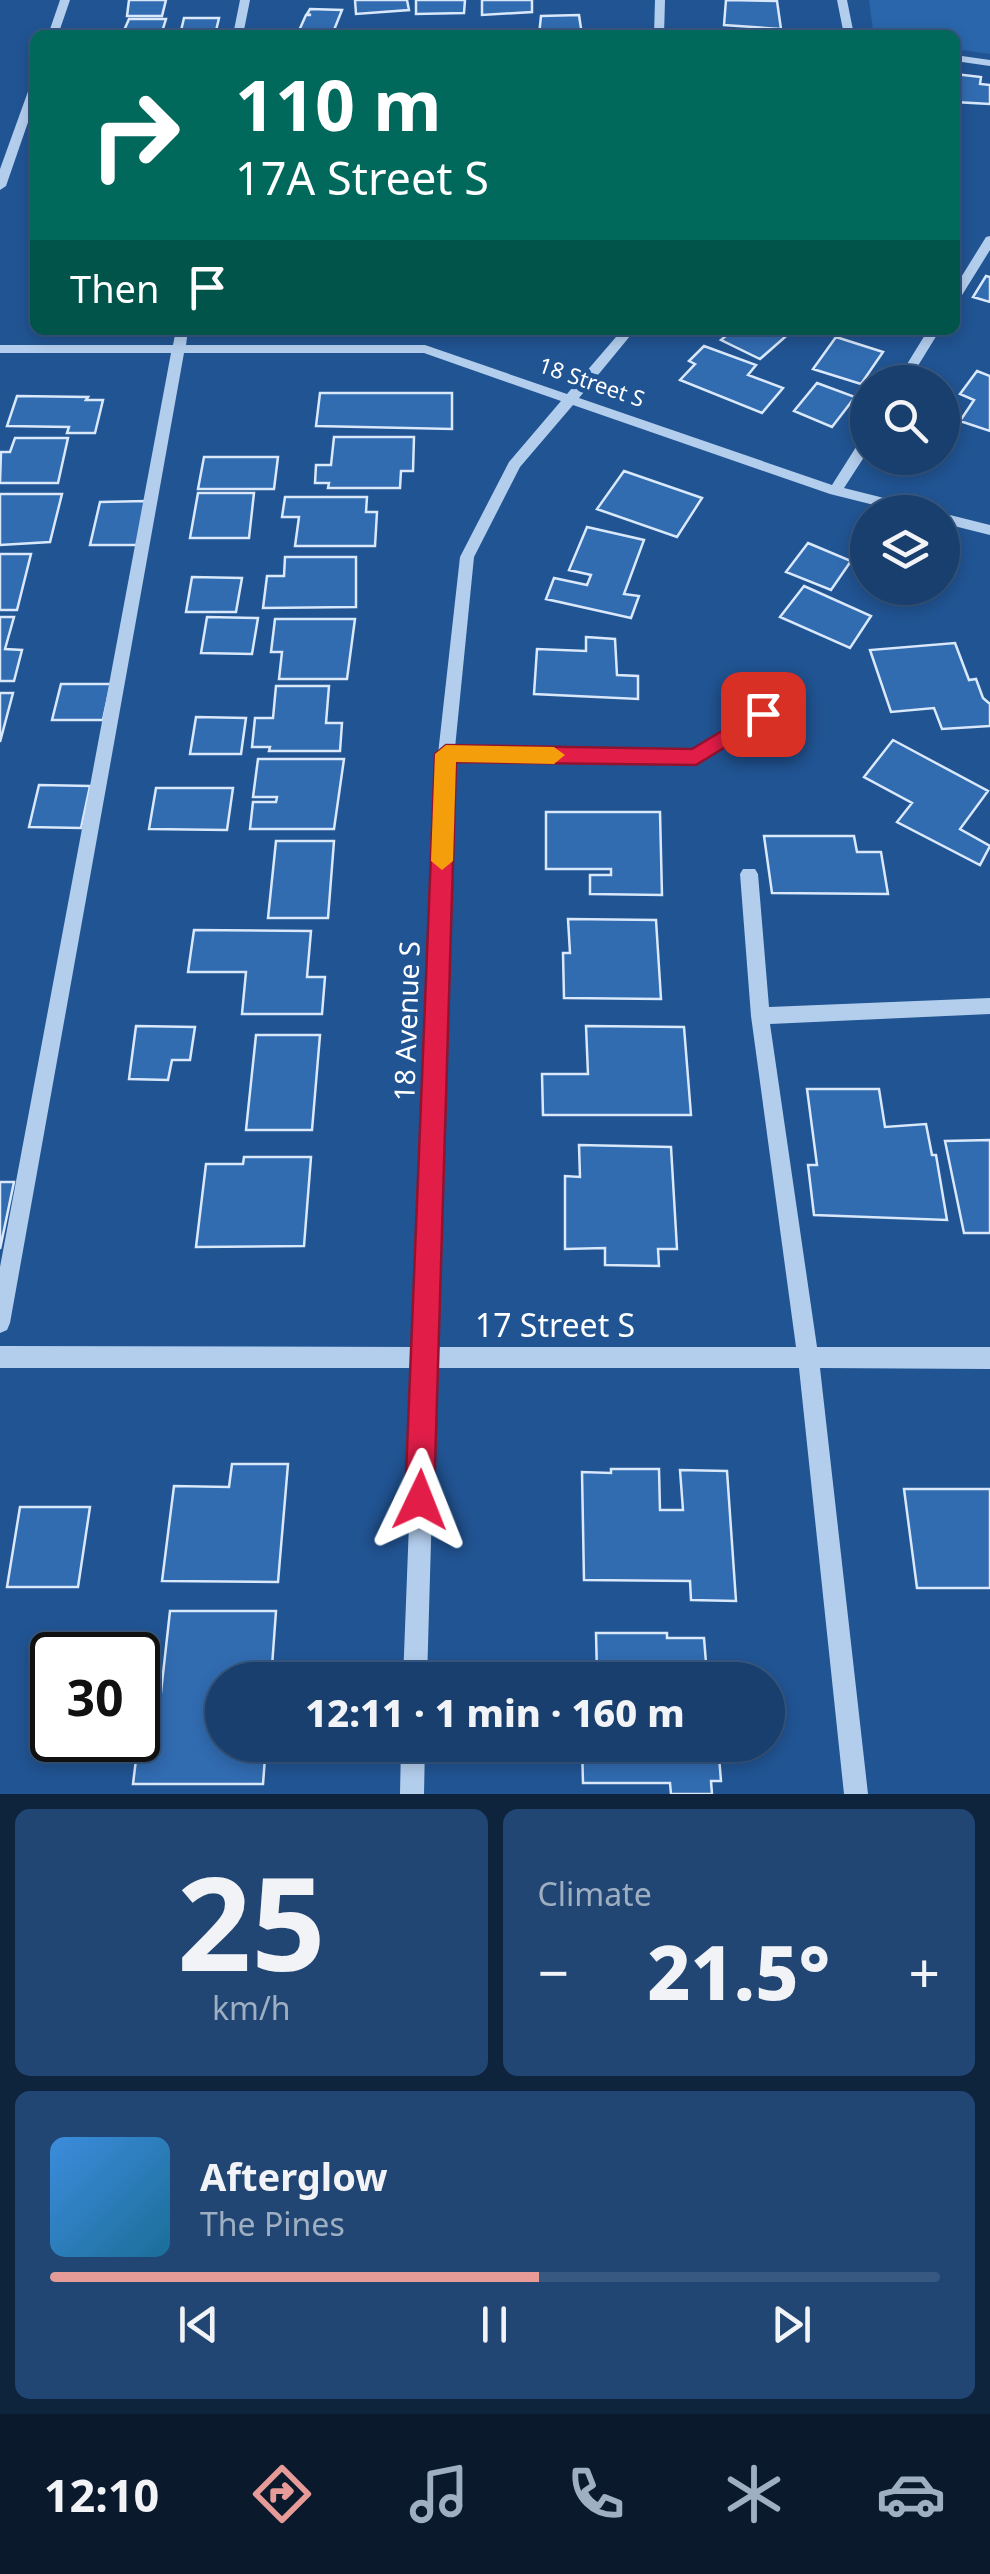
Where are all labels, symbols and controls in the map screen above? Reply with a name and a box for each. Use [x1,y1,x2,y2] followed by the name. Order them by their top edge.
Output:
[235,56,442,152] text: 110 m
[70,70,200,200] icon: right
[235,147,489,208] text: 17A Street S
[180,260,235,315] icon: arrive
[70,262,160,314] text: Then
[535,349,649,413] street label: 18 Street S
[850,365,960,605] map controls
[850,365,960,475] button: search
[850,495,960,605] button: layers
[721,672,806,757] pin
[736,687,791,742] icon: arrive
[384,940,428,1102] street label: 18 Avenue S
[475,1303,635,1346] street label: 17 Street S
[368,1448,472,1552] position arrow
[30,1632,160,1762] speed limit sign: 30
[305,1686,685,1738] text: 12:11 · 1 min · 160 m
[177,1832,326,2009] text: 25
[538,1872,652,1915] text: Climate
[647,1920,830,2022] text: 21.5°
[538,1934,569,2009] text: −
[909,1934,940,2009] text: +
[212,1986,291,2029] text: km/h
[200,2150,388,2202] text: Afterglow
[200,2202,345,2245] text: The Pines
[171,2297,226,2352] icon: previous
[467,2297,522,2352] icon: pause
[764,2297,819,2352] icon: next
[247,2459,317,2529] icon: directions
[404,2459,474,2529] icon: music
[561,2459,631,2529] icon: phone
[719,2459,789,2529] icon: climate
[876,2459,946,2529] icon: car
[44,2464,159,2525] text: 12:10

